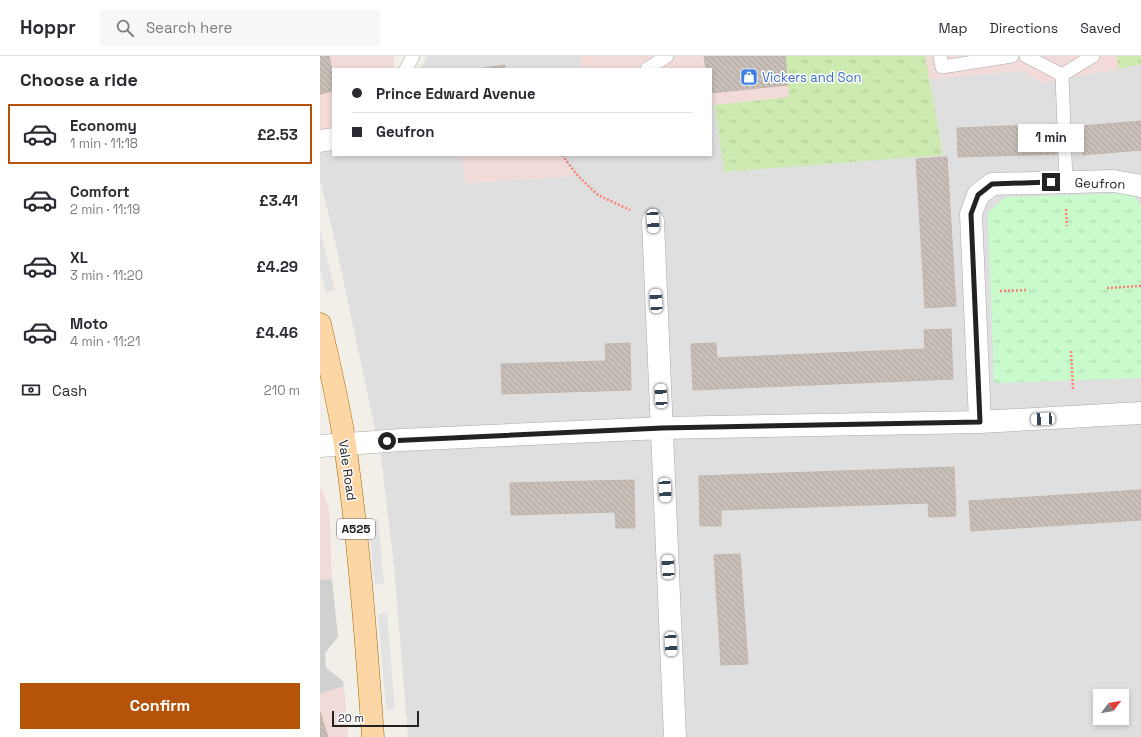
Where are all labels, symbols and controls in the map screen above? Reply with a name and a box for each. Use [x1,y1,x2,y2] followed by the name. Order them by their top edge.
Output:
[100,10,380,46] search box
[20,15,76,40] text: Hoppr
[114,17,136,39] icon: search
[146,18,232,37] text: Search here
[938,19,968,37] text: Map
[990,19,1058,37] text: Directions
[1080,19,1121,37] text: Saved
[739,67,759,87] shop icon: Vickers and Son
[20,68,138,91] text: Choose a ride
[762,69,861,86] place label: Vickers and Son
[376,84,536,103] text: Prince Edward Avenue
[22,116,58,152] icon: car
[70,116,137,135] text: Economy
[376,122,434,141] text: Geufron
[1018,124,1084,152] callout: 1 min
[257,125,298,144] text: £2.53
[1035,129,1067,146] text: 1 min
[70,135,138,152] text: 1 min · 11:18
[1042,173,1060,191] route end
[1074,174,1126,193] street label: Geufron
[22,182,58,218] icon: car
[70,182,130,201] text: Comfort
[259,191,298,210] text: £3.41
[70,201,140,218] text: 2 min · 11:19
[646,209,660,233] car
[22,248,58,284] icon: car
[70,248,88,267] text: XL
[256,257,298,276] text: £4.29
[70,267,143,284] text: 3 min · 11:20
[649,289,663,313] car
[22,314,58,350] icon: car
[70,314,108,333] text: Moto
[256,323,298,342] text: £4.46
[70,333,140,350] text: 4 min · 11:21
[20,379,42,401] icon: cash
[52,381,87,400] text: Cash
[264,382,300,399] text: 210 m
[654,384,668,408] car
[1031,412,1055,426] car
[378,432,396,450] route start
[335,439,360,502] street label: Vale Road
[658,478,672,502] car
[337,519,375,539] road number: A525
[661,555,675,579] car
[664,632,678,656] car
[20,683,300,729] button: Confirm
[1093,689,1129,725] north arrow
[1093,689,1129,725] map controls
[332,709,419,728] scale bar
[338,711,364,725] text: 20 m

